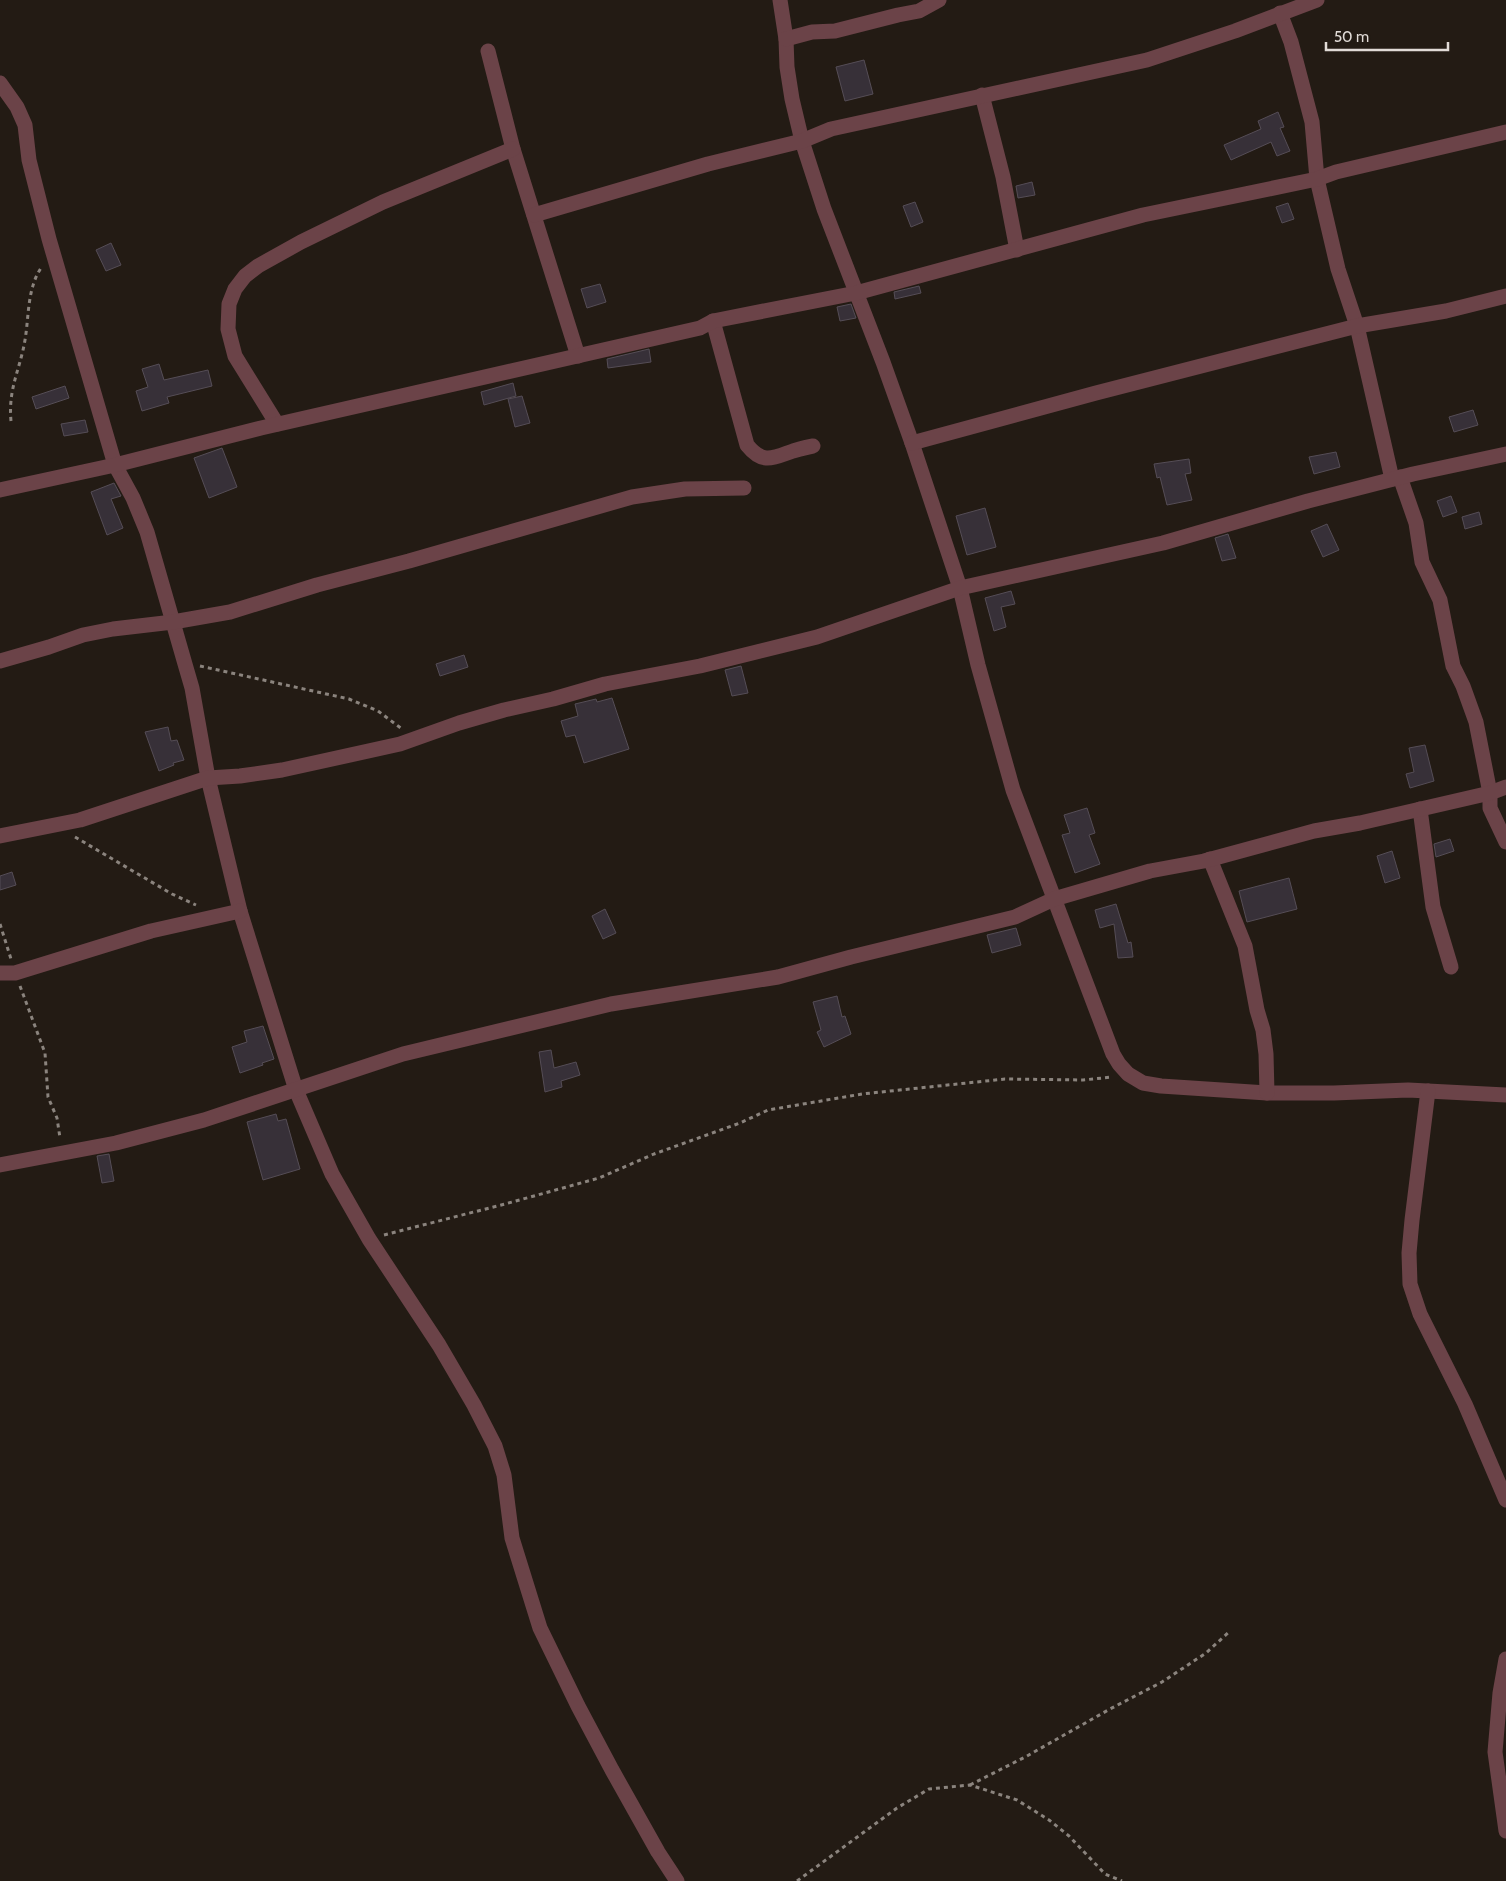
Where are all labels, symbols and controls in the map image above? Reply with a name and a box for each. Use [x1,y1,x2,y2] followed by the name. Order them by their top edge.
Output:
[1326,20,1448,52] scale bar
[1334,28,1369,46] text: 50 m

